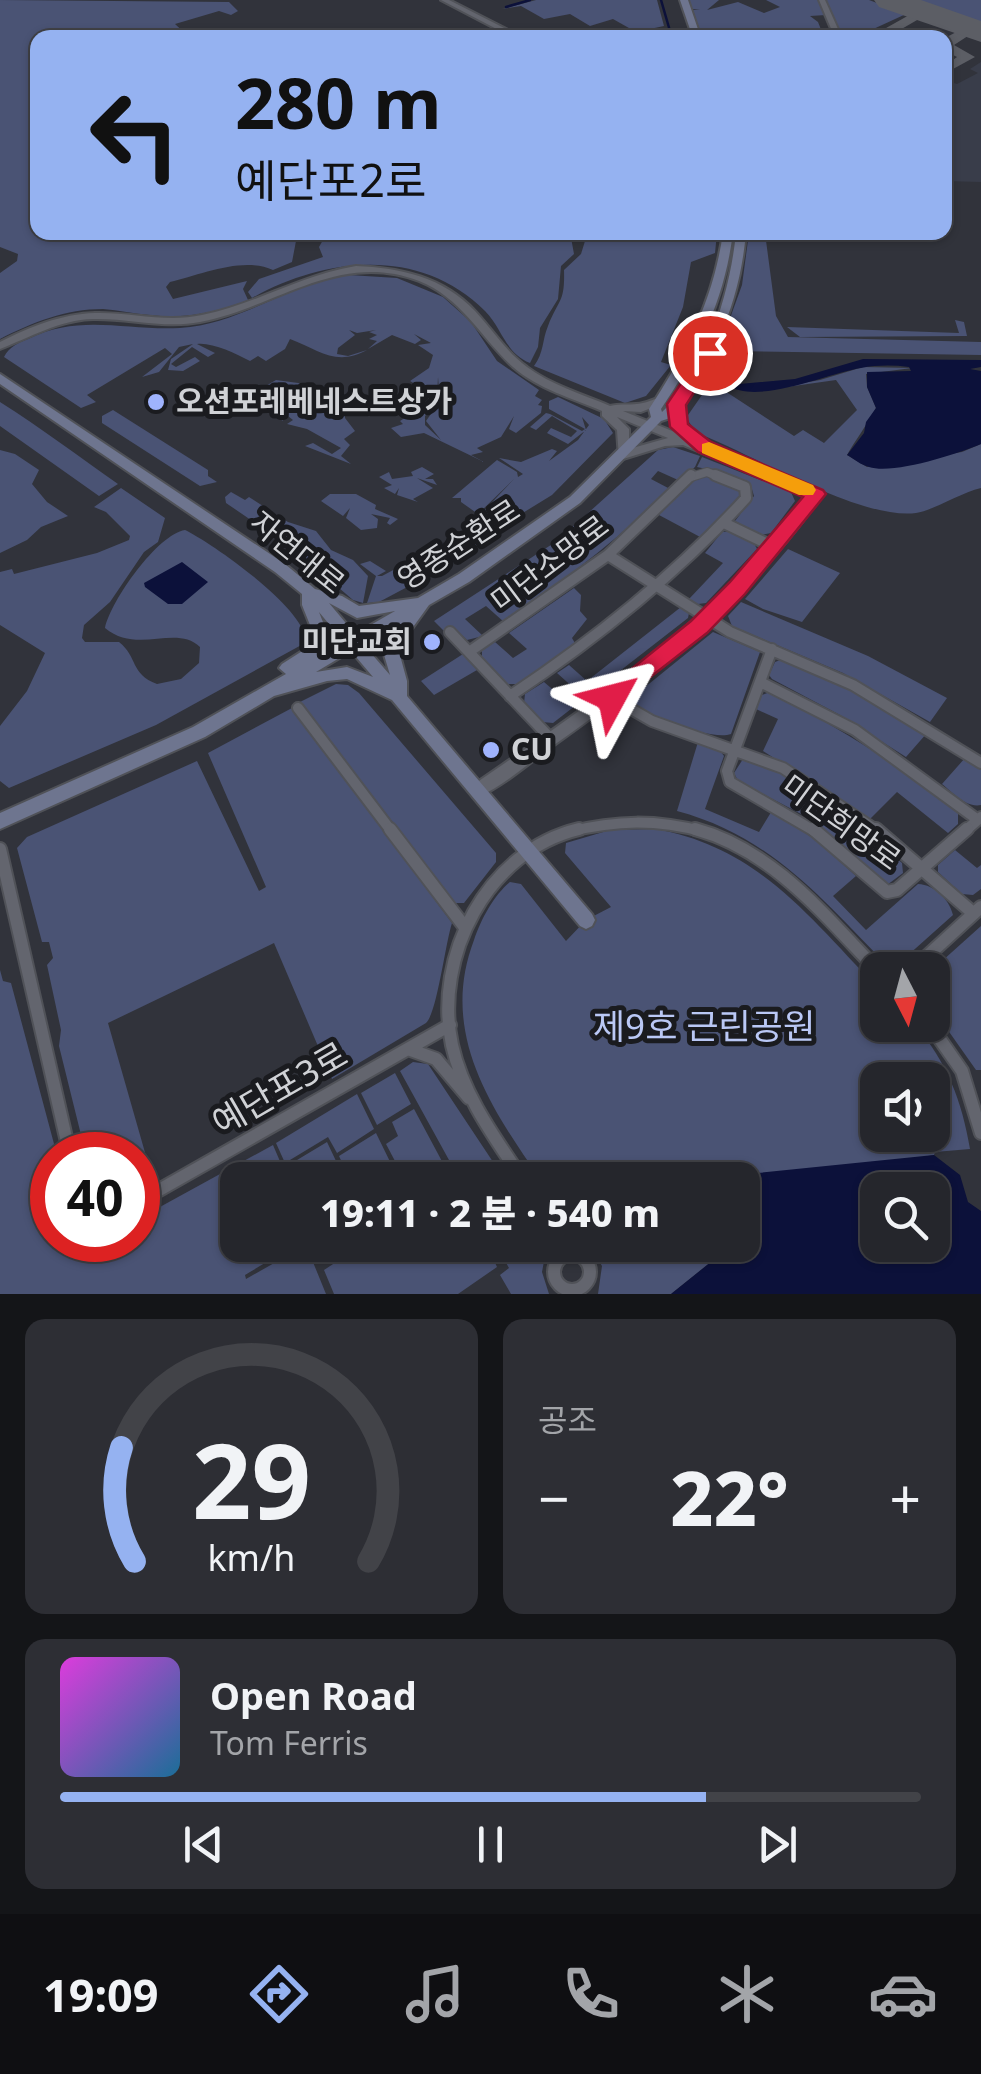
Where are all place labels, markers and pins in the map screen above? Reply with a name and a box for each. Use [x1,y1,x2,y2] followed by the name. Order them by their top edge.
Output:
[668,311,753,396] pin
[176,380,452,421] place label: 오션포레베네스트상가
[145,391,167,413] marker: 오션포레베네스트상가
[302,620,412,661] place label: 미단교회
[421,631,443,653] marker: 미단교회
[511,728,553,769] place label: CU
[480,739,502,761] marker: CU

